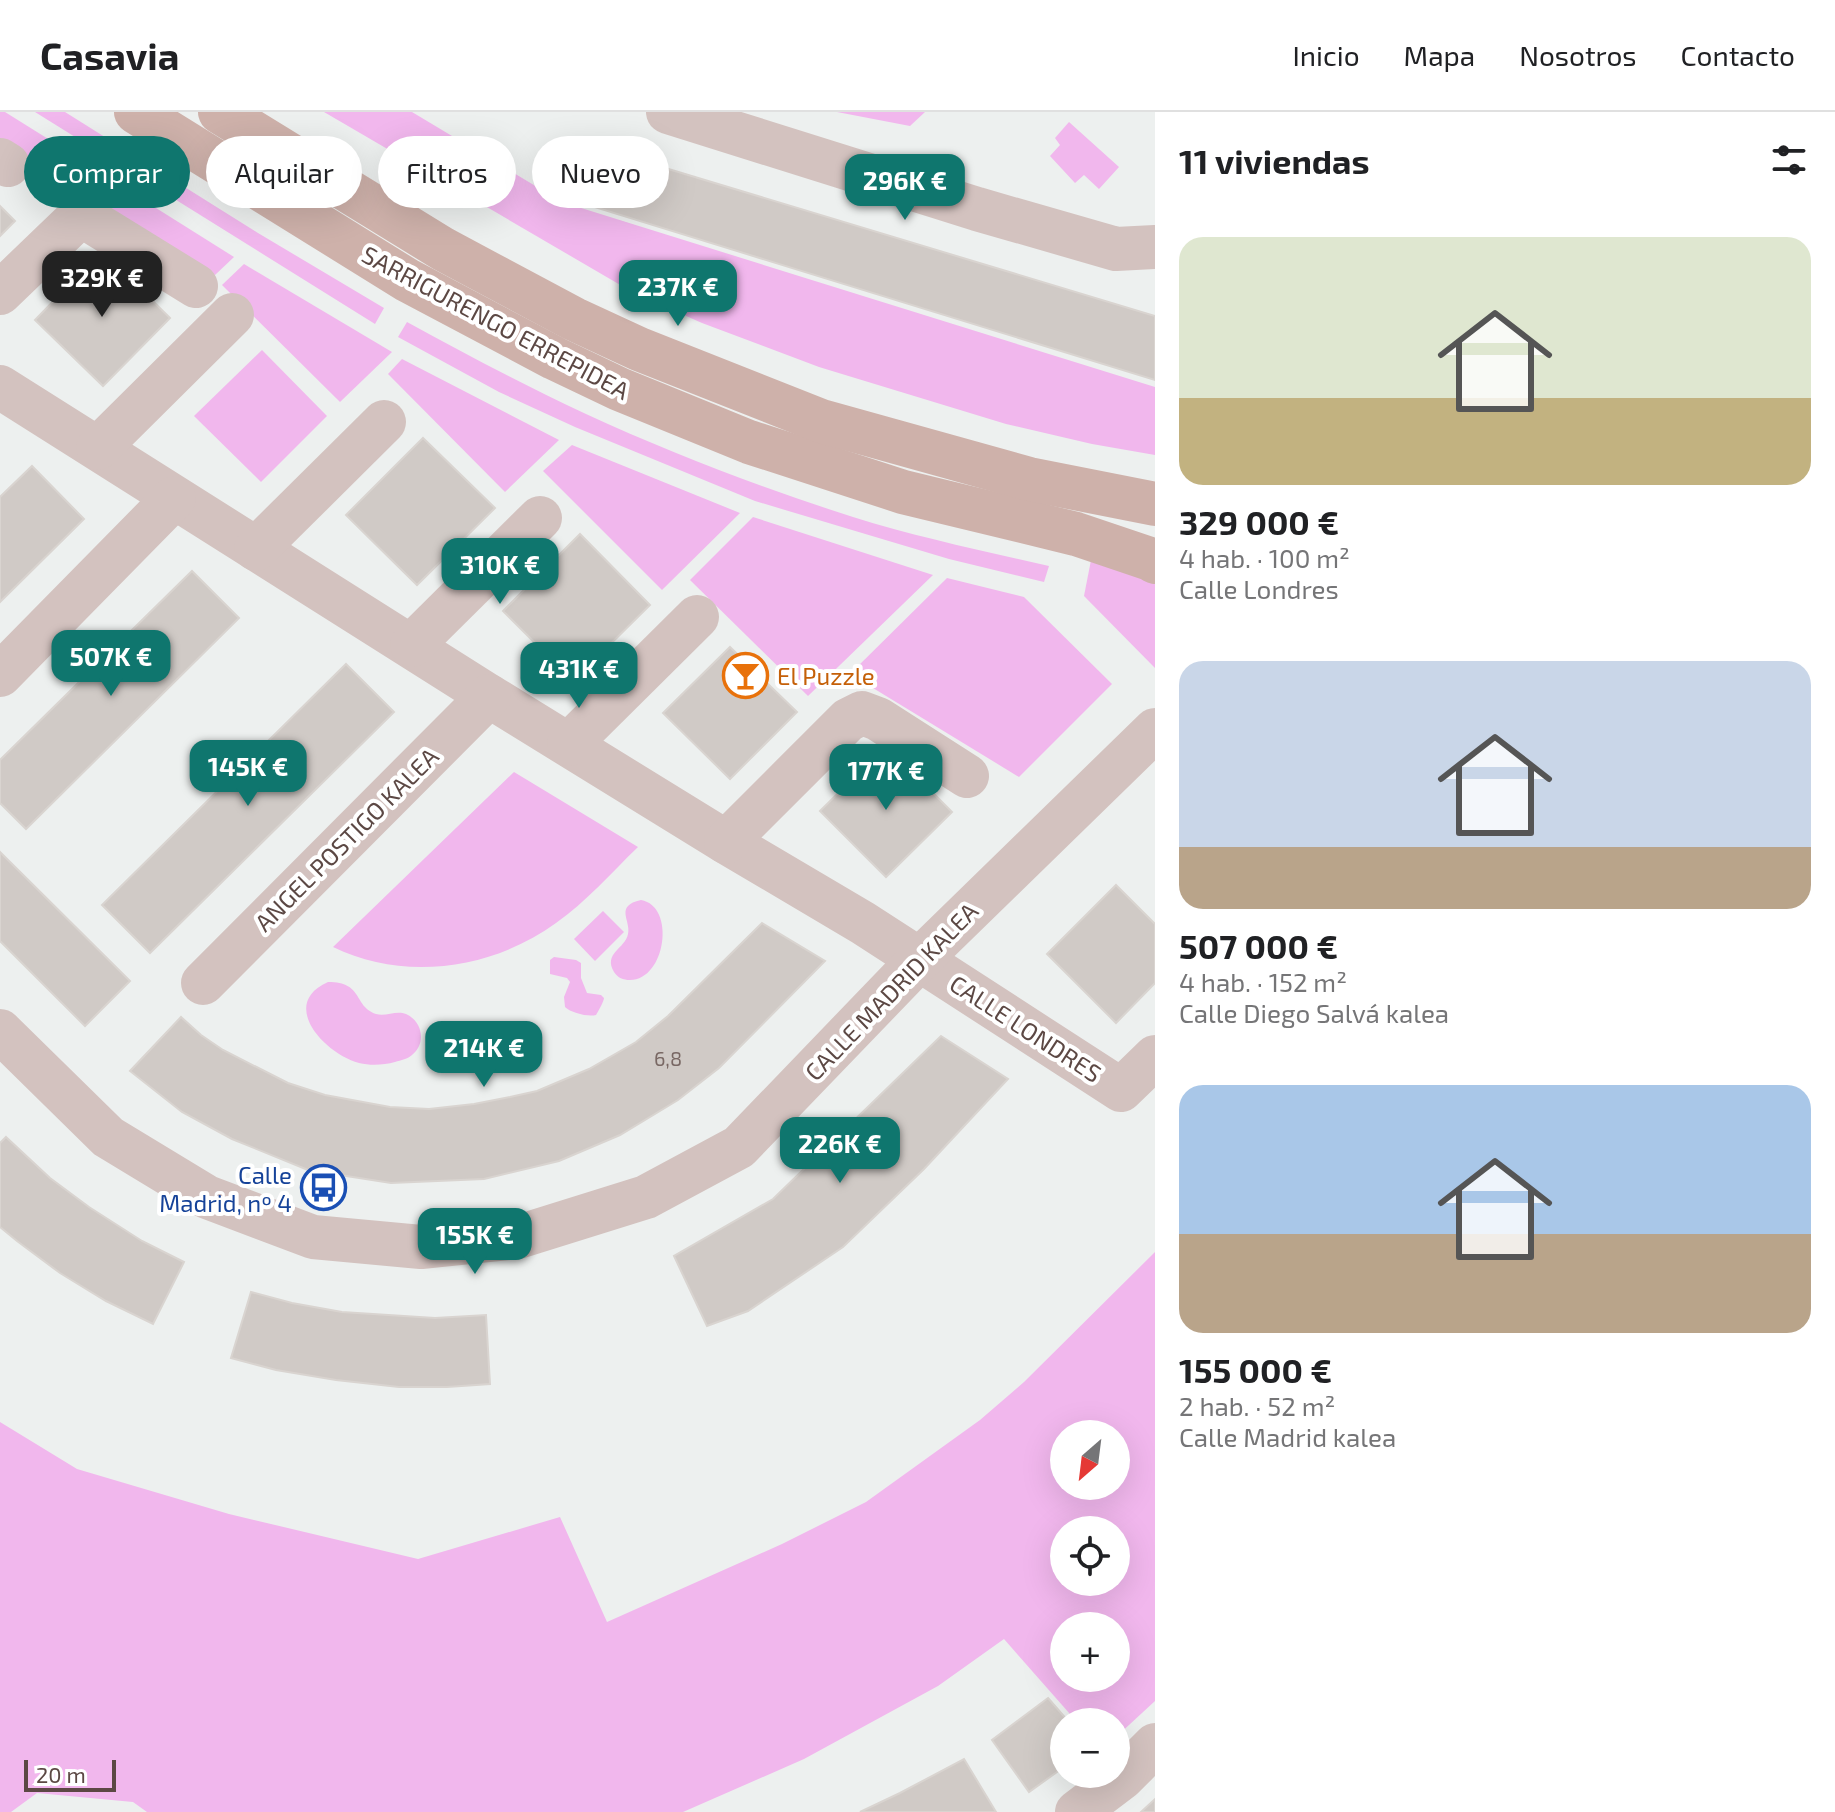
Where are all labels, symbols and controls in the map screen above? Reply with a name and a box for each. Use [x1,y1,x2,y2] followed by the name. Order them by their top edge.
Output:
[40,32,179,78] text: Casavia
[1293,38,1360,72] text: Inicio
[1404,38,1475,72] text: Mapa
[1519,38,1637,72] text: Nosotros
[1681,38,1795,72] text: Contacto
[24,136,190,208] chip: Comprar
[206,136,362,208] chip: Alquilar
[378,136,516,208] chip: Filtros
[532,136,669,208] chip: Nuevo
[1767,138,1811,182] icon: filters
[1179,140,1370,181] text: 11 viviendas
[840,154,970,222] pin: 296K €
[863,164,947,195] text: 296K €
[357,239,635,405] street label: SARRIGURENGO ERREPIDEA
[37,251,167,319] pin: 329K €
[613,260,743,328] pin: 237K €
[60,261,144,292] text: 329K €
[637,270,719,301] text: 237K €
[1423,289,1567,433] icon: home
[1179,501,1339,542] text: 329 000 €
[435,538,565,606] pin: 310K €
[1179,542,1350,573] text: 4 hab. · 100 m²
[460,548,540,579] text: 310K €
[1179,573,1339,604] text: Calle Londres
[46,630,176,698] pin: 507K €
[69,640,153,671] text: 507K €
[514,642,644,710] pin: 431K €
[722,651,770,699] bar icon: El Puzzle
[538,652,620,683] text: 431K €
[777,661,875,690] place label: El Puzzle
[1423,713,1567,857] icon: home
[183,740,313,808] pin: 145K €
[248,741,444,937] street label: ANGEL POSTIGO KALEA
[821,744,951,812] pin: 177K €
[208,750,288,781] text: 145K €
[847,754,925,785] text: 177K €
[799,896,984,1086] street label: CALLE MADRID KALEA
[1179,925,1338,966] text: 507 000 €
[1179,966,1347,997] text: 4 hab. · 152 m²
[945,968,1107,1088] street label: CALLE LONDRES
[1179,997,1449,1028] text: Calle Diego Salvá kalea
[419,1021,549,1089] pin: 214K €
[443,1031,525,1062] text: 214K €
[654,1046,682,1070] house number: 6,8
[775,1117,905,1185] pin: 226K €
[798,1127,882,1158] text: 226K €
[1423,1137,1567,1281] icon: home
[159,1160,292,1217] place label: Calle Madrid, nº 4
[299,1164,347,1212] bus stop icon: Calle Madrid, nº 4
[410,1208,540,1276] pin: 155K €
[436,1218,514,1249] text: 155K €
[1179,1349,1332,1390] text: 155 000 €
[1179,1390,1335,1421] text: 2 hab. · 52 m²
[1050,1420,1130,1500] north arrow
[1050,1420,1130,1788] map controls
[1179,1421,1396,1452] text: Calle Madrid kalea
[1050,1516,1130,1596] button: locate
[1050,1612,1130,1692] button: +
[1050,1708,1130,1788] button: −
[24,1756,116,1792] scale bar
[36,1761,86,1787] text: 20 m

